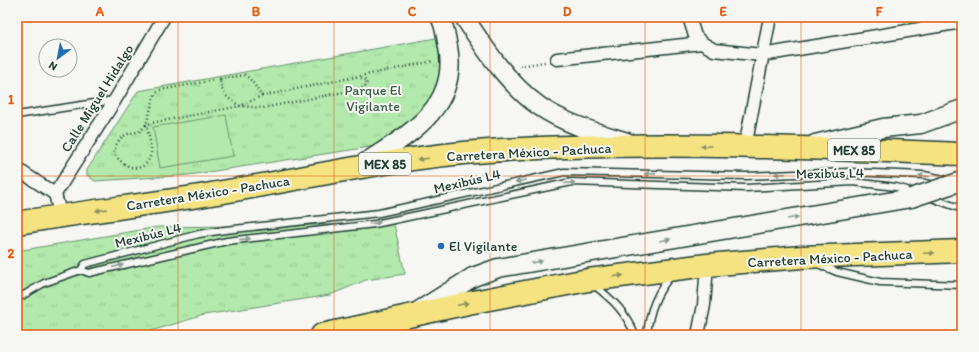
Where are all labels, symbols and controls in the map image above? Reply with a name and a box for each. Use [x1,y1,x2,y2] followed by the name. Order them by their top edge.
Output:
[95,4,105,19] text: A
[252,4,261,19] text: B
[408,4,417,19] text: C
[563,4,572,19] text: D
[719,4,727,19] text: E
[876,4,883,19] text: F
[38,38,78,78] north arrow
[57,41,137,155] street label: Calle Miguel Hidalgo
[46,59,60,74] text: N
[345,82,401,115] park label: Parque El Vigilante
[8,92,14,107] text: 1
[828,139,880,161] road number: MEX 85
[446,140,613,165] street label: Carretera México - Pachuca
[700,143,712,150] one-way arrow
[359,153,411,175] road number: MEX 85
[417,156,429,162] one-way arrow
[796,164,865,183] street label: Mexibús L4
[432,165,503,197] street label: Mexibús L4
[644,170,656,177] one-way arrow
[774,171,786,178] one-way arrow
[125,172,292,215] street label: Carretera México - Pachuca
[918,173,930,179] one-way arrow
[515,179,527,185] one-way arrow
[564,179,576,186] one-way arrow
[95,207,107,213] one-way arrow
[787,215,799,221] one-way arrow
[113,219,184,252] street label: Mexibús L4
[368,220,381,226] one-way arrow
[239,235,251,242] one-way arrow
[659,237,671,243] one-way arrow
[449,238,518,255] place label: El Vigilante
[436,241,446,251] marker: El Vigilante
[8,246,15,261] text: 2
[747,246,914,271] street label: Carretera México - Pachuca
[923,249,935,256] one-way arrow
[531,259,543,265] one-way arrow
[112,262,125,268] one-way arrow
[612,273,625,279] one-way arrow
[457,301,469,307] one-way arrow

